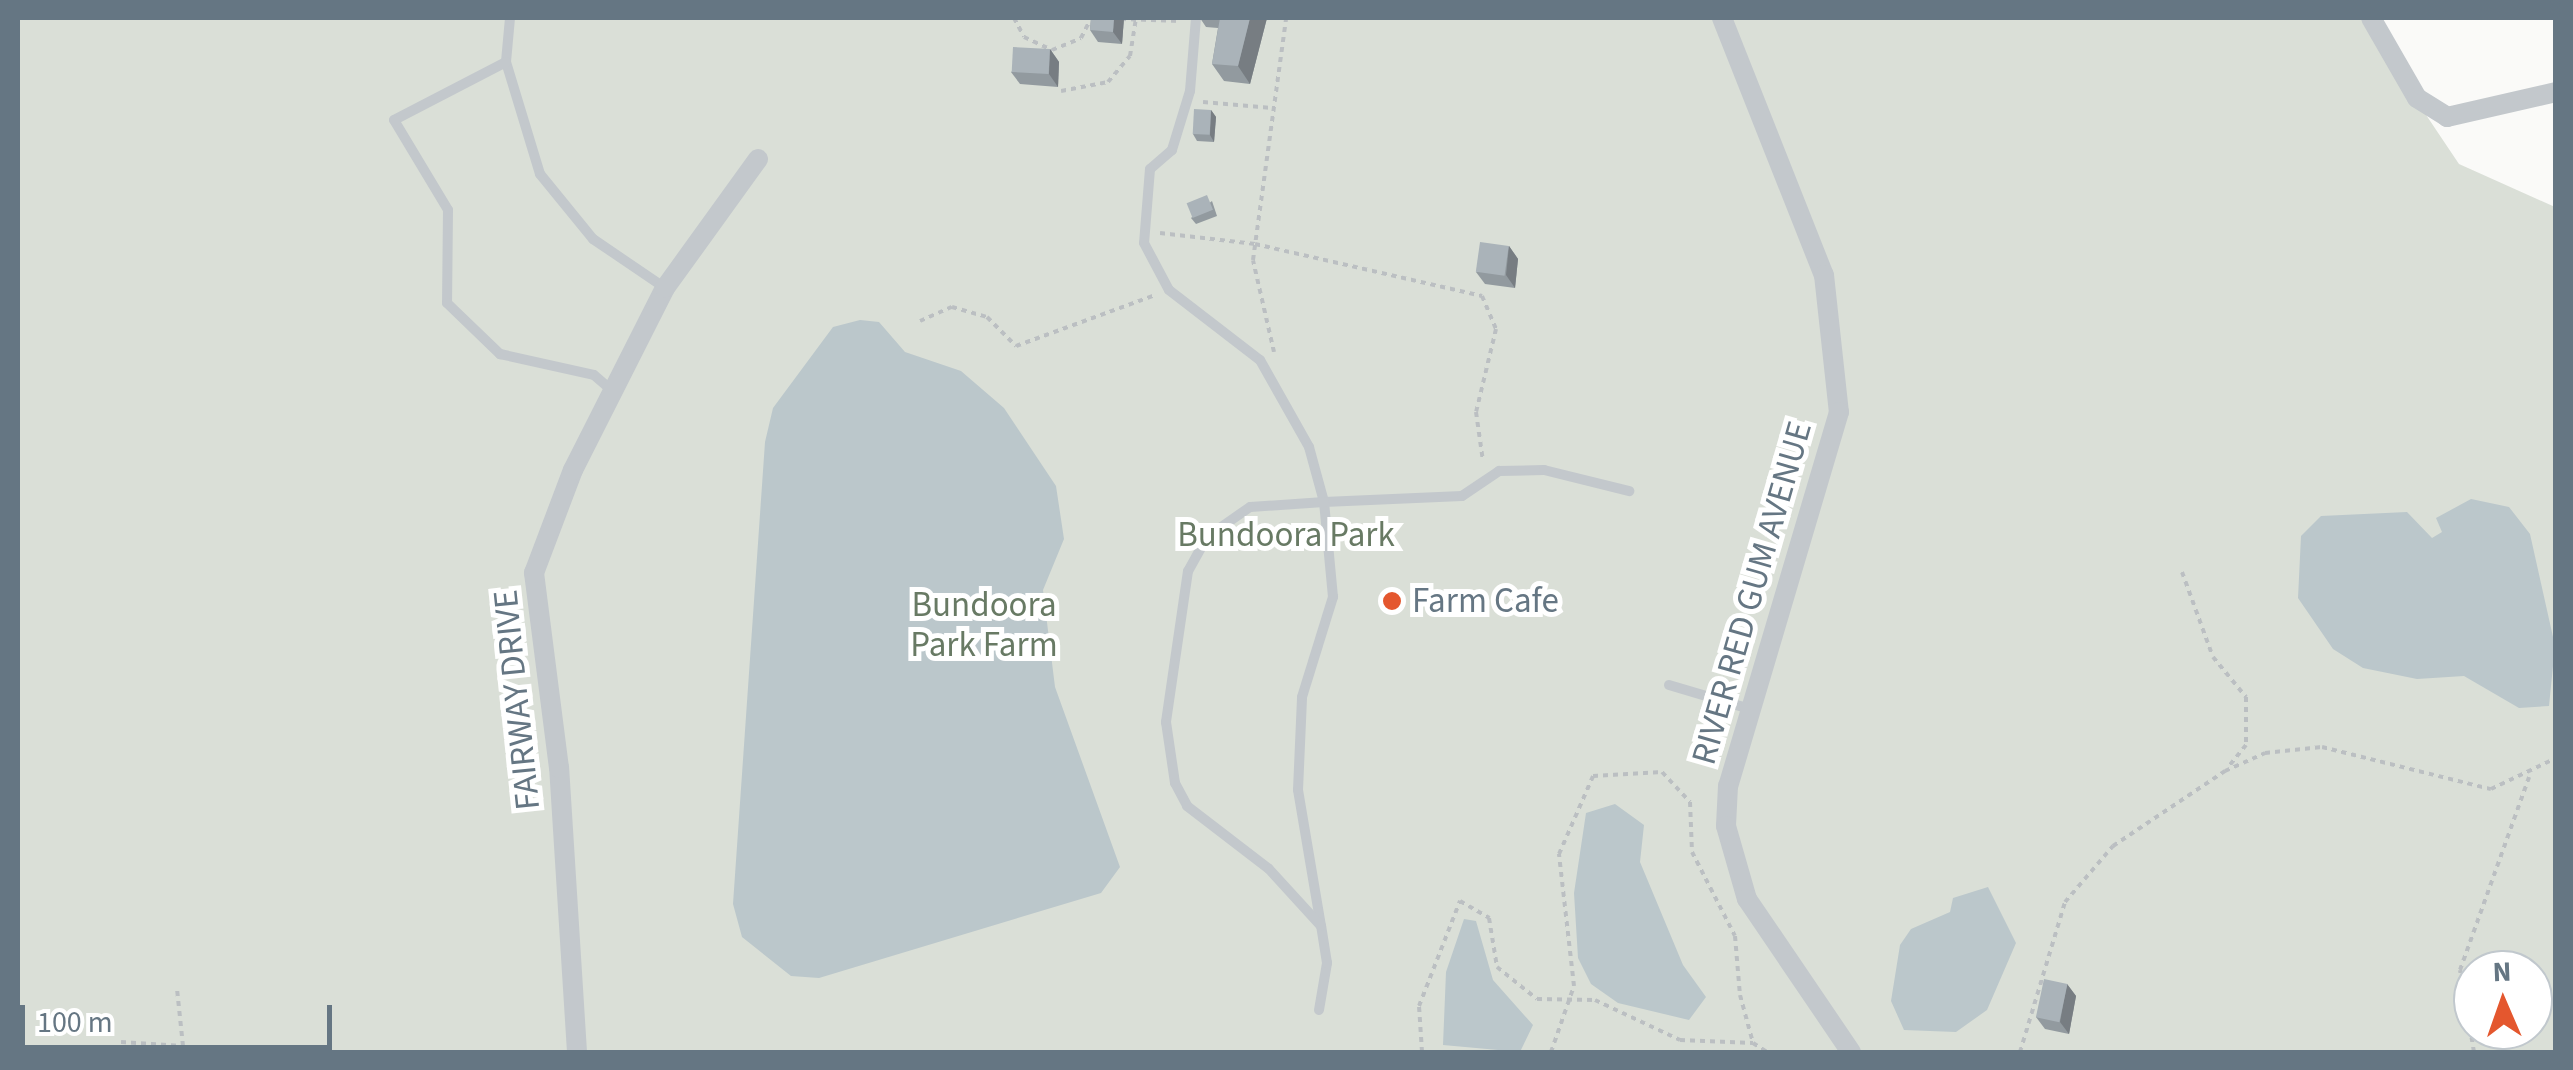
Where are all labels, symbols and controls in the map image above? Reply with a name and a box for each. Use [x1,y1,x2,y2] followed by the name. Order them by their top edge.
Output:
[1683,417,1821,769] street label: RIVER RED GUM AVENUE
[1177,514,1395,556] park label: Bundoora Park
[1412,580,1559,622] place label: Farm Cafe
[910,584,1058,666] park label: Bundoora Park Farm
[485,588,549,812] street label: FAIRWAY DRIVE
[1381,590,1403,612] marker: Farm Cafe
[2453,950,2553,1050] north arrow
[2492,952,2512,992] text: N
[25,985,338,1047] scale bar
[37,1001,113,1044] text: 100 m

